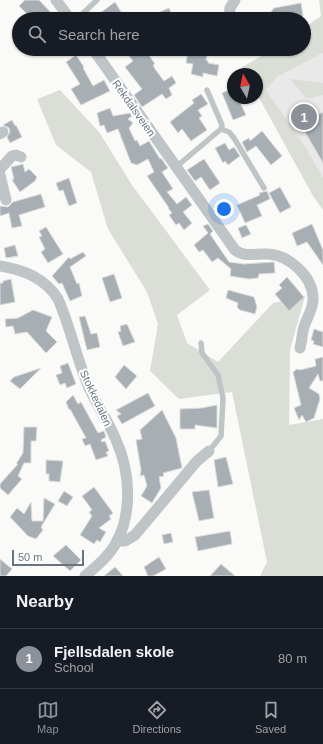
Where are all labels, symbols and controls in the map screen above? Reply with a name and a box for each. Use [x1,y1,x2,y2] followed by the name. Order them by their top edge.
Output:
[12,12,311,56] search box
[26,23,48,45] icon: search
[58,26,140,43] text: Search here
[227,68,263,104] north arrow
[110,78,158,138] street label: Rekdalsveien
[291,102,317,132] pin: 1
[214,199,234,219] your location
[78,368,114,428] street label: Stokkedalen
[12,548,84,567] scale bar
[18,551,42,563] text: 50 m
[16,592,74,611] text: Nearby
[54,643,174,660] text: Fjellsdalen skole
[25,651,33,666] text: 1
[278,651,307,666] text: 80 m
[54,660,94,675] text: School
[37,699,59,735] tab: Map
[132,699,181,735] tab: Directions
[255,699,286,735] tab: Saved

